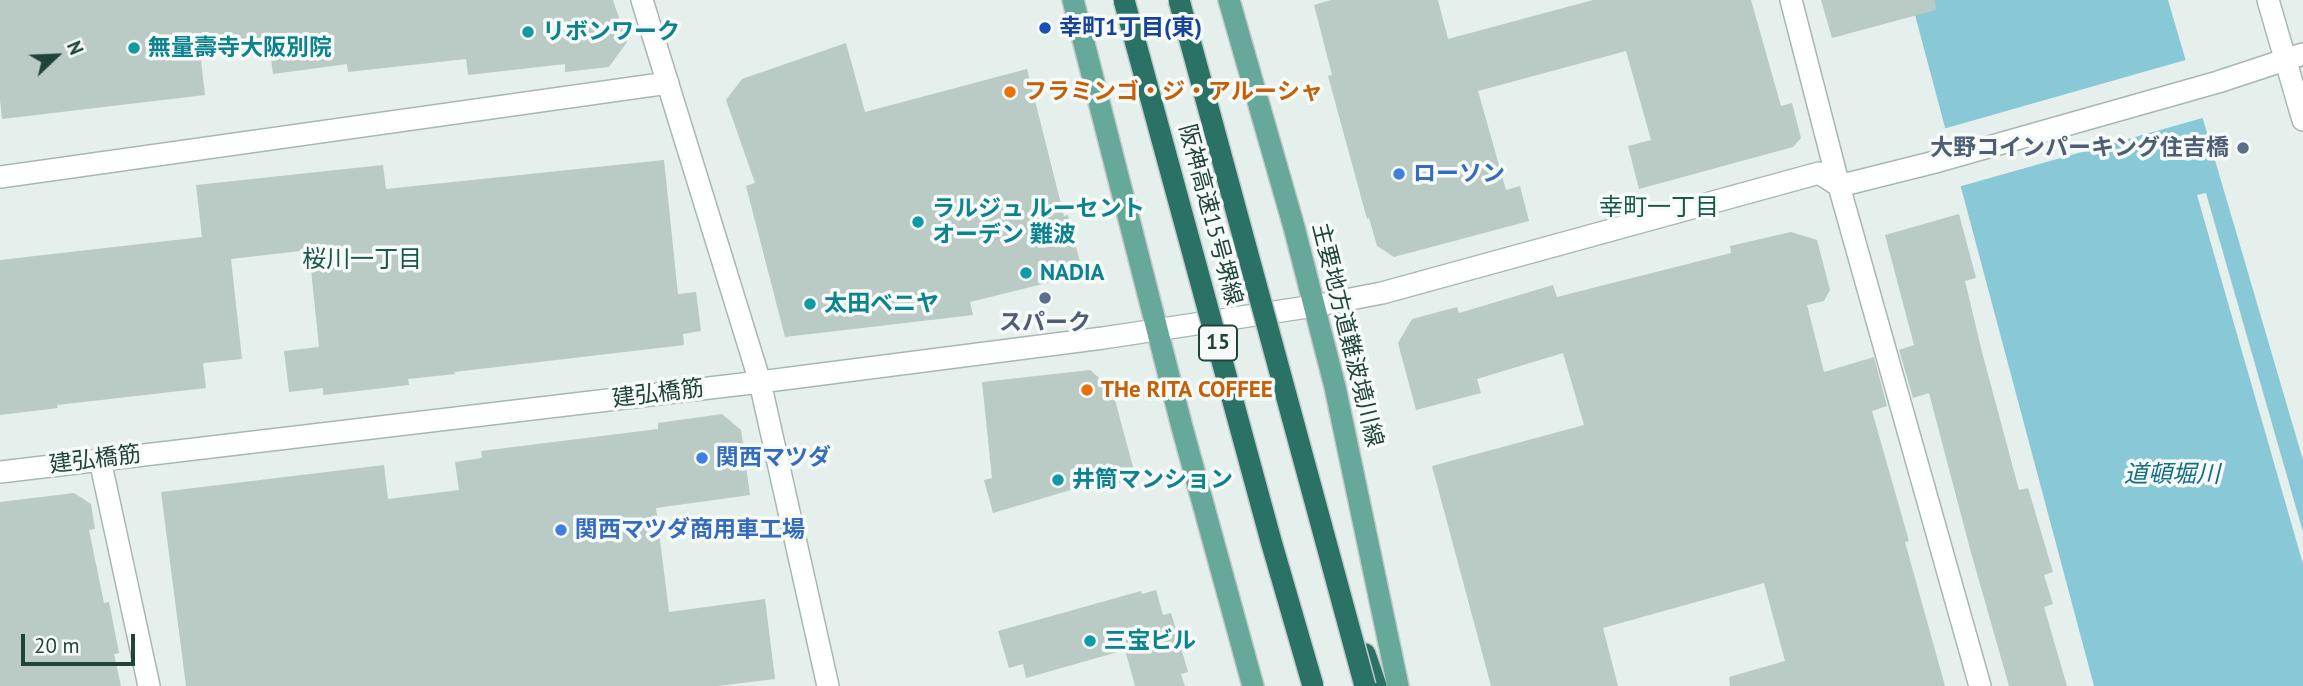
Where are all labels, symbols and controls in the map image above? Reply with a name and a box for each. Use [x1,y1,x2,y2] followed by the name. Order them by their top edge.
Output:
[1059,14,1202,42] place label: 幸町1丁目(東)
[542,18,680,46] place label: リボンワーク
[1037,20,1053,36] marker: 幸町1丁目(東)
[21,21,91,91] north arrow
[520,24,536,40] marker: リボンワーク
[148,34,332,62] place label: 無量壽寺大阪別院
[62,37,89,58] text: N
[126,40,142,56] marker: 無量壽寺大阪別院
[1024,78,1323,106] place label: フラミンゴ・ジ・アルーシャ
[1002,84,1018,100] marker: フラミンゴ・ジ・アルーシャ
[1173,122,1247,308] street label: 阪神高速15号堺線
[1930,134,2229,162] place label: 大野コインパーキング住吉橋
[2235,140,2251,156] marker: 大野コインパーキング住吉橋
[1413,160,1505,188] place label: ローソン
[1391,166,1407,182] marker: ローソン
[1599,194,1719,222] district label: 幸町一丁目
[932,195,1145,249] place label: ラルジュ ルーセント オーデン 難波
[910,214,926,230] marker: ラルジュ ルーセント オーデン 難波
[1306,220,1388,450] street label: 主要地方道難波境川線
[302,246,422,274] district label: 桜川一丁目
[1040,259,1104,287] place label: NADIA
[1018,265,1034,281] marker: NADIA
[824,290,939,318] place label: 太田ベニヤ
[1037,290,1053,306] marker: スパーク
[802,296,818,312] marker: 太田ベニヤ
[999,309,1091,337] place label: スパーク
[1199,326,1237,360] road number: 15
[611,375,705,413] street label: 建弘橋筋
[1101,376,1273,404] place label: THe RITA COFFEE
[1079,382,1095,398] marker: THe RITA COFFEE
[48,441,142,479] street label: 建弘橋筋
[716,444,831,472] place label: 関西マツダ
[694,450,710,466] marker: 関西マツダ
[2124,461,2220,489] water label: 道頓堀川
[1072,466,1233,494] place label: 井筒マンション
[1050,472,1066,488] marker: 井筒マンション
[575,516,805,544] place label: 関西マツダ商用車工場
[553,522,569,538] marker: 関西マツダ商用車工場
[24,620,138,664] scale bar
[1104,627,1196,655] place label: 三宝ビル
[34,632,80,659] text: 20 m
[1082,633,1098,649] marker: 三宝ビル

